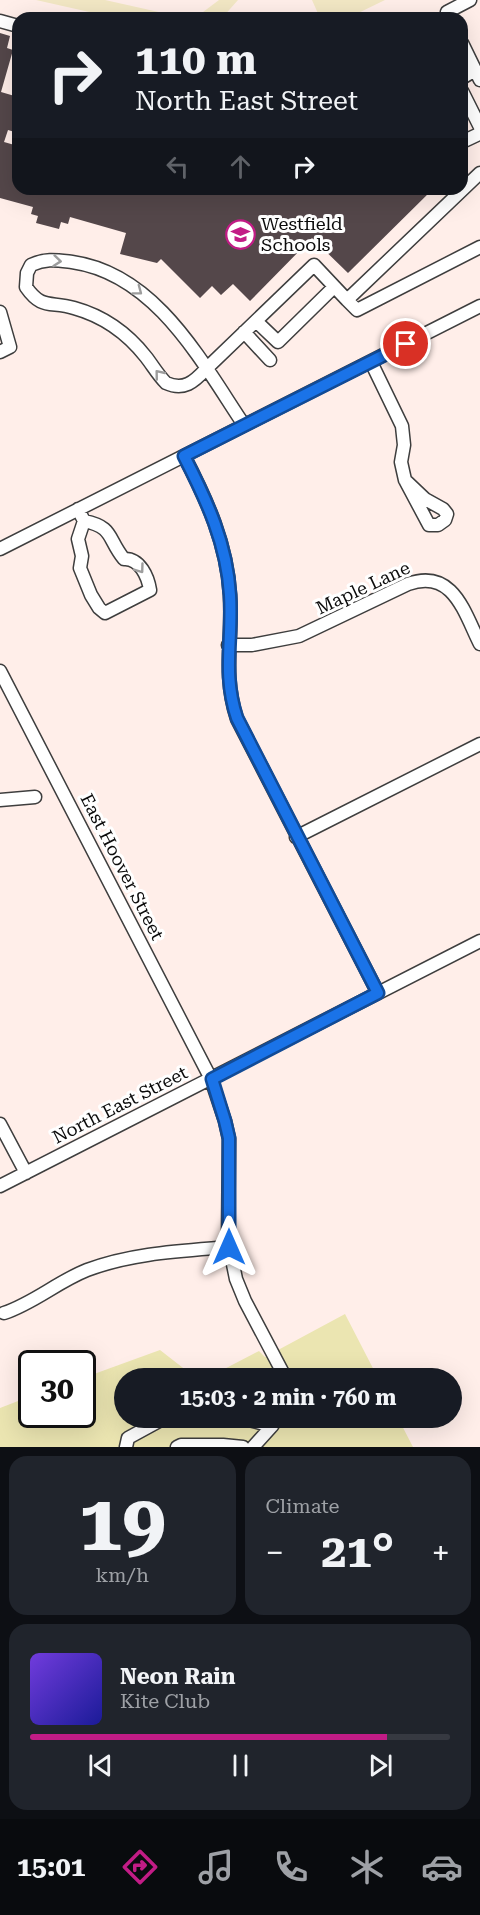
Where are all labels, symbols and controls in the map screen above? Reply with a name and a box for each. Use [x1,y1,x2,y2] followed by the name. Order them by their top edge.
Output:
[135,35,257,84] text: 110 m
[36,36,114,114] icon: right
[135,85,358,117] text: North East Street
[161,150,194,183] icon: left
[224,150,257,183] icon: ahead
[287,150,320,183] icon: right
[261,213,343,255] place label: Westfield Schools
[224,218,256,250] school or university icon: Westfield Schools
[53,254,62,266] one-way arrow
[132,284,143,295] one-way arrow
[380,318,431,369] pin
[389,327,422,360] icon: arrive
[155,370,166,381] one-way arrow
[313,557,413,618] street label: Maple Lane
[133,562,144,573] one-way arrow
[76,790,169,944] street label: East Hoover Street
[49,1061,191,1148] street label: North East Street
[197,1215,261,1279] position arrow
[18,1350,96,1428] speed limit sign: 30
[179,1385,397,1410] text: 15:03 · 2 min · 760 m
[79,1478,166,1569] text: 19
[266,1494,340,1518] text: Climate
[321,1525,394,1578] text: 21°
[266,1533,284,1572] text: −
[432,1533,450,1572] text: +
[95,1563,149,1587] text: km/h
[120,1664,235,1689] text: Neon Rain
[120,1689,210,1713] text: Kite Club
[84,1749,117,1782] icon: previous
[224,1749,257,1782] icon: pause
[364,1749,397,1782] icon: next
[119,1846,161,1888] icon: directions
[195,1846,237,1888] icon: music
[270,1846,312,1888] icon: phone
[346,1846,388,1888] icon: climate
[421,1846,463,1888] icon: car
[17,1851,86,1883] text: 15:01

